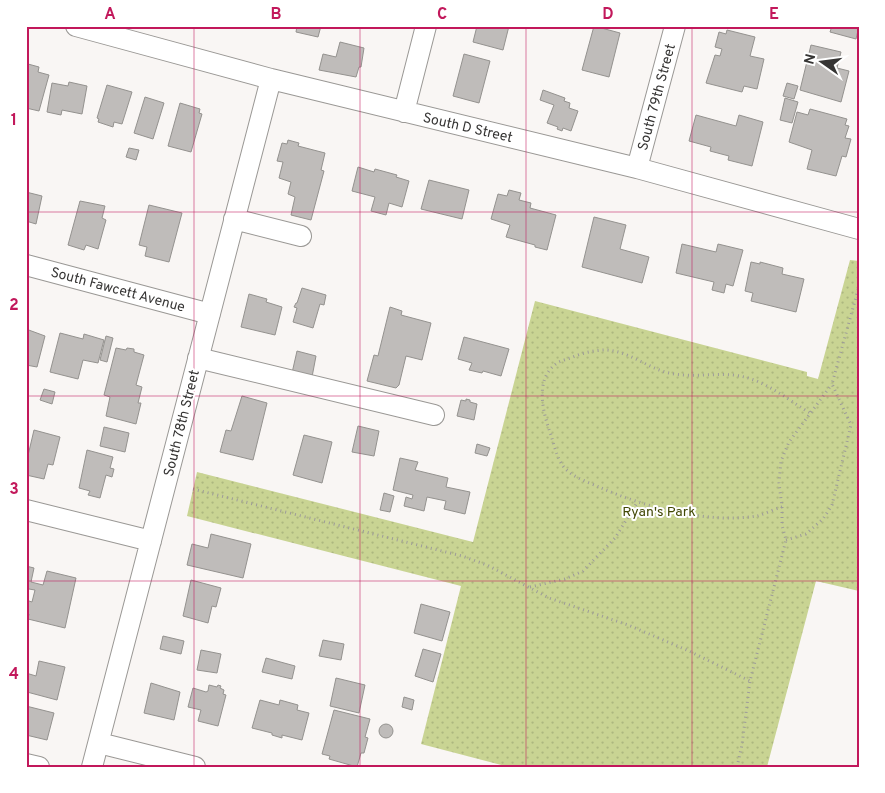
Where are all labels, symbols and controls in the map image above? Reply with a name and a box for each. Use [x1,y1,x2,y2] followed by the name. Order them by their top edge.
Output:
[104,5,116,25] text: A
[270,5,282,25] text: B
[437,5,447,25] text: C
[602,5,614,25] text: D
[769,5,779,25] text: E
[798,38,848,88] north arrow
[635,42,680,153] street label: South 79th Street
[801,52,820,66] text: N
[421,110,514,147] street label: South D Street
[11,111,17,131] text: 1
[49,264,187,317] street label: South Fawcett Avenue
[9,296,19,316] text: 2
[161,368,204,478] street label: South 78th Street
[9,480,19,500] text: 3
[622,504,696,521] park label: Ryan's Park
[9,665,19,685] text: 4

